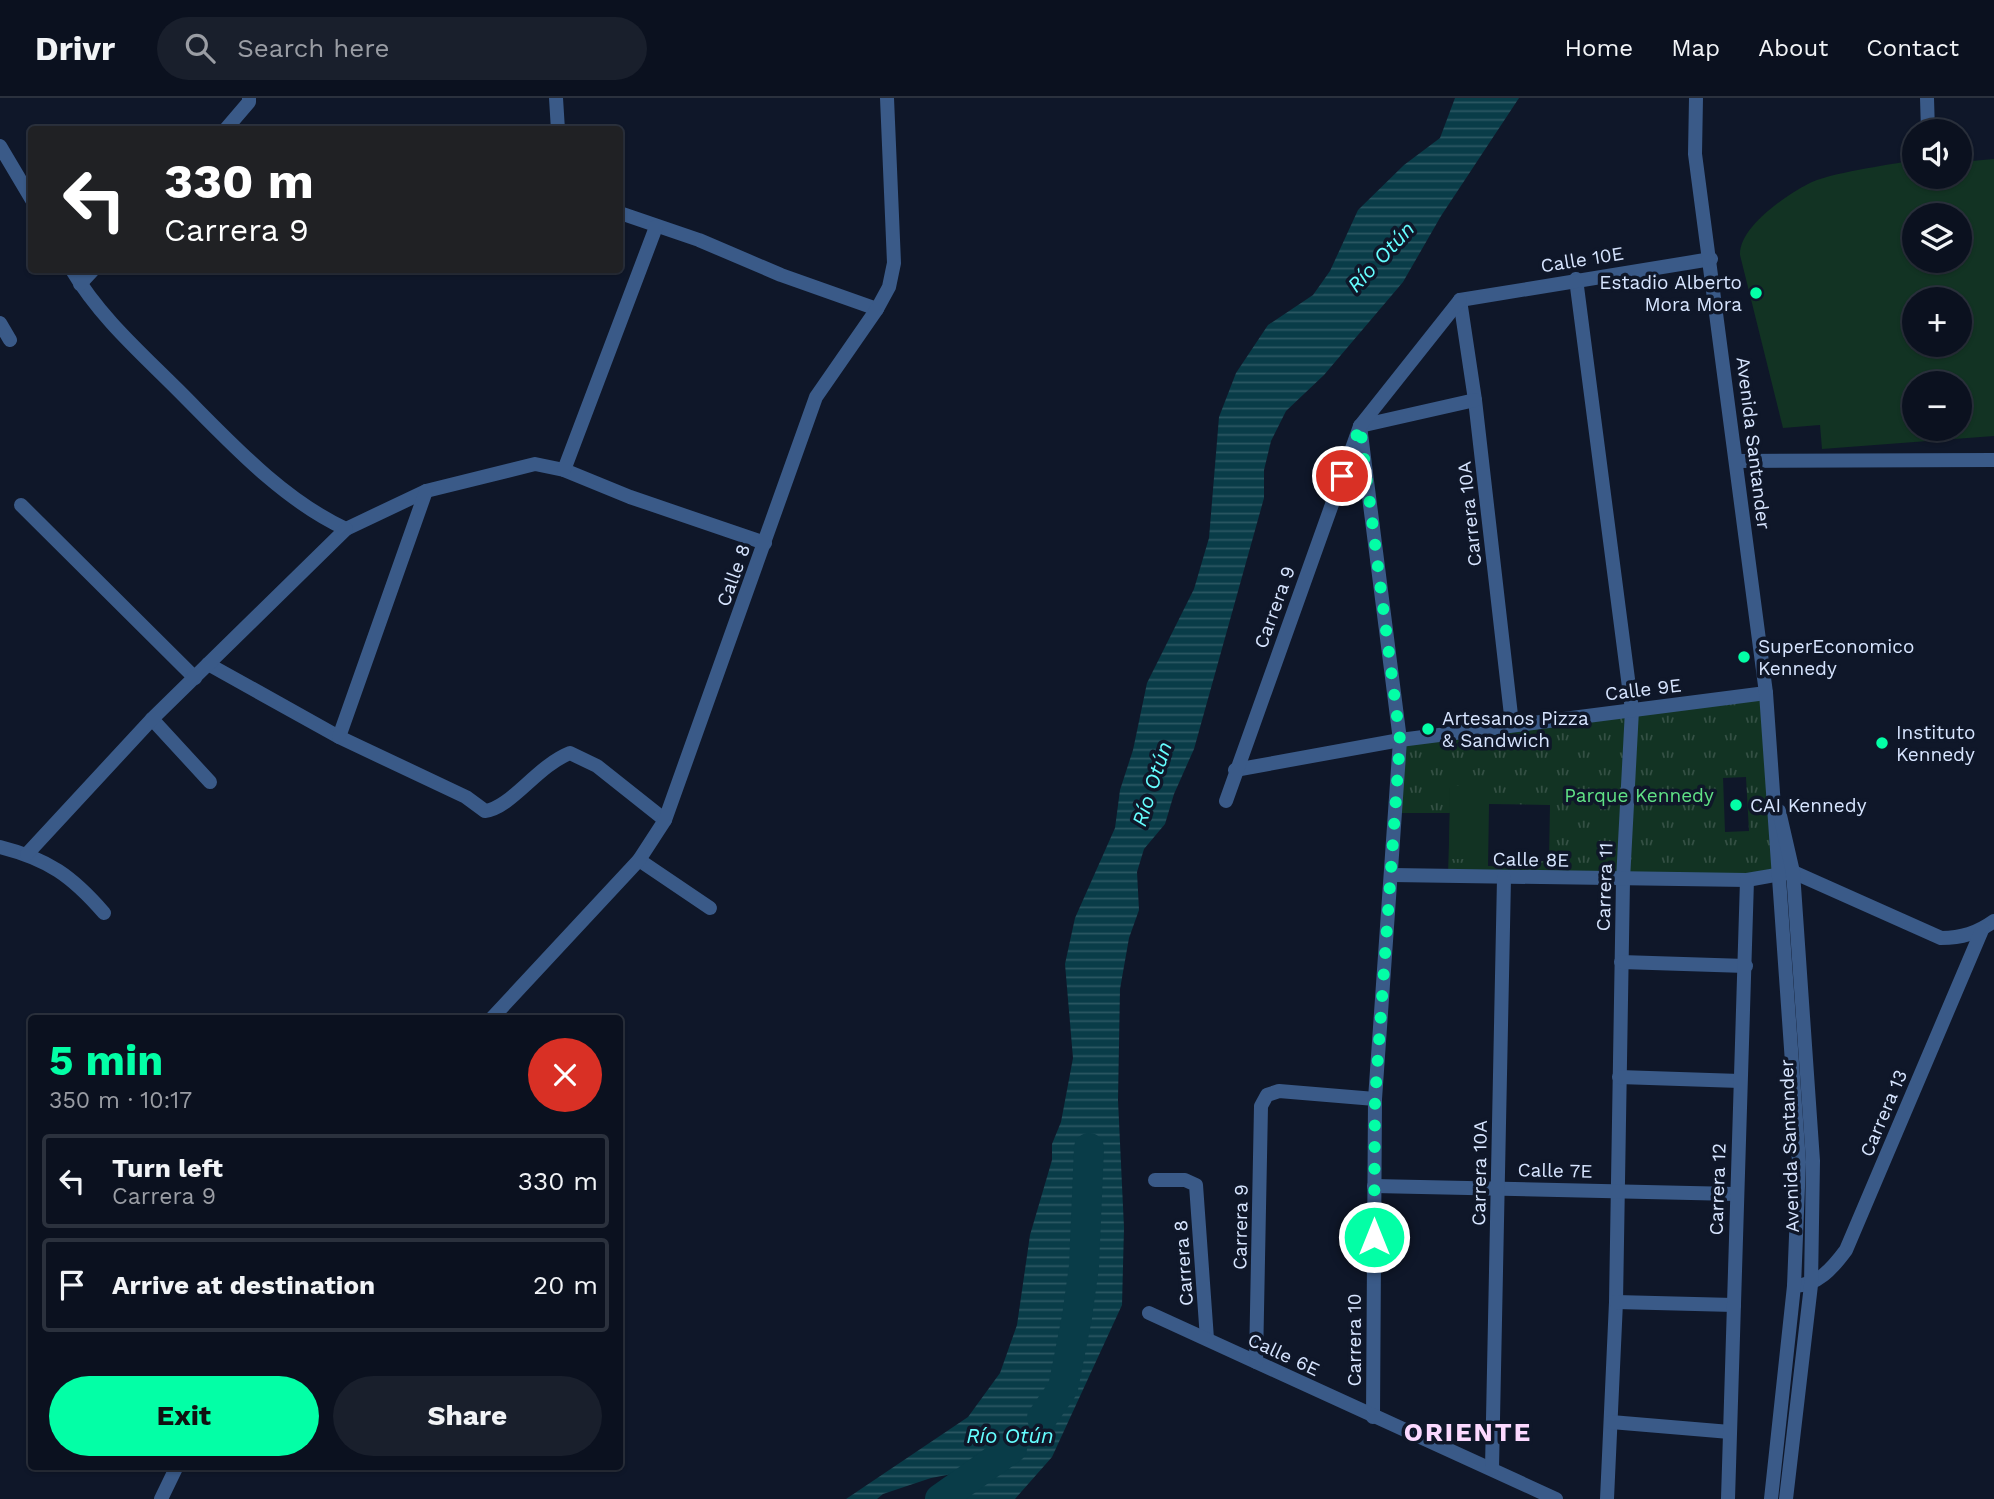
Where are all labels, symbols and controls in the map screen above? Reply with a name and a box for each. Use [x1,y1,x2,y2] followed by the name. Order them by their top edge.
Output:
[157,17,647,80] search box
[35,29,115,68] text: Drivr
[181,29,219,67] icon: search
[237,33,390,63] text: Search here
[1565,34,1633,62] text: Home
[1671,34,1720,62] text: Map
[1758,34,1828,62] text: About
[1866,34,1959,62] text: Contact
[1902,119,1972,441] map controls
[1902,119,1972,189] button: sound
[164,152,314,210] text: 330 m
[49,154,140,245] icon: left
[1902,203,1972,273] button: layers
[164,211,309,249] text: Carrera 9
[1342,216,1420,297] water label: Río Otún
[1539,242,1625,277] street label: Calle 10E
[1599,271,1742,316] place label: Estadio Alberto Mora Mora
[1748,285,1764,301] marker: Estadio Alberto Mora Mora
[1902,287,1972,357] button: +
[1732,355,1776,531] street label: Avenida Santander
[1902,371,1972,441] button: −
[1312,446,1372,506] pin
[1323,457,1361,495] icon: arrive
[1452,460,1486,568] street label: Carrera 10A
[712,541,755,609] street label: Calle 8
[1249,563,1300,651] street label: Carrera 9
[1758,635,1914,680] place label: SuperEconomico Kennedy
[1736,649,1752,665] marker: SuperEconomico Kennedy
[1604,673,1683,706] street label: Calle 9E
[1442,707,1589,752] place label: Artesanos Pizza & Sandwich
[1420,721,1436,737] marker: Artesanos Pizza & Sandwich
[1896,721,1975,766] place label: Instituto Kennedy
[1874,735,1890,751] marker: Instituto Kennedy
[1126,738,1177,829] water label: Río Otún
[1564,784,1714,807] park label: Parque Kennedy
[1750,794,1867,817] place label: CAI Kennedy
[1728,797,1744,813] marker: CAI Kennedy
[1591,842,1618,932] street label: Carrera 11
[1492,847,1570,872] street label: Calle 8E
[49,1036,163,1085] text: 5 min
[528,1038,602,1112] button: close
[1775,1059,1804,1233] street label: Avenida Santander
[1855,1066,1912,1160] street label: Carrera 13
[49,1087,192,1114] text: 350 m · 10:17
[1467,1120,1492,1226] street label: Carrera 10A
[1704,1142,1731,1236] street label: Carrera 12
[112,1153,223,1183] text: Turn left
[1517,1158,1593,1183] street label: Calle 7E
[53,1162,91,1200] icon: left
[518,1166,598,1196] text: 330 m
[112,1183,216,1210] text: Carrera 9
[1228,1184,1253,1270] street label: Carrera 9
[1337,1200,1411,1274] position arrow
[1169,1219,1198,1307] street label: Carrera 8
[53,1266,91,1304] icon: arrive
[112,1270,375,1300] text: Arrive at destination
[533,1270,598,1300] text: 20 m
[1343,1293,1366,1387] street label: Carrera 10
[1244,1328,1323,1381] street label: Calle 6E
[49,1376,319,1456] button: Exit
[333,1376,602,1456] button: Share
[1404,1417,1532,1447] district label: ORIENTE
[966,1423,1054,1448] water label: Río Otún

